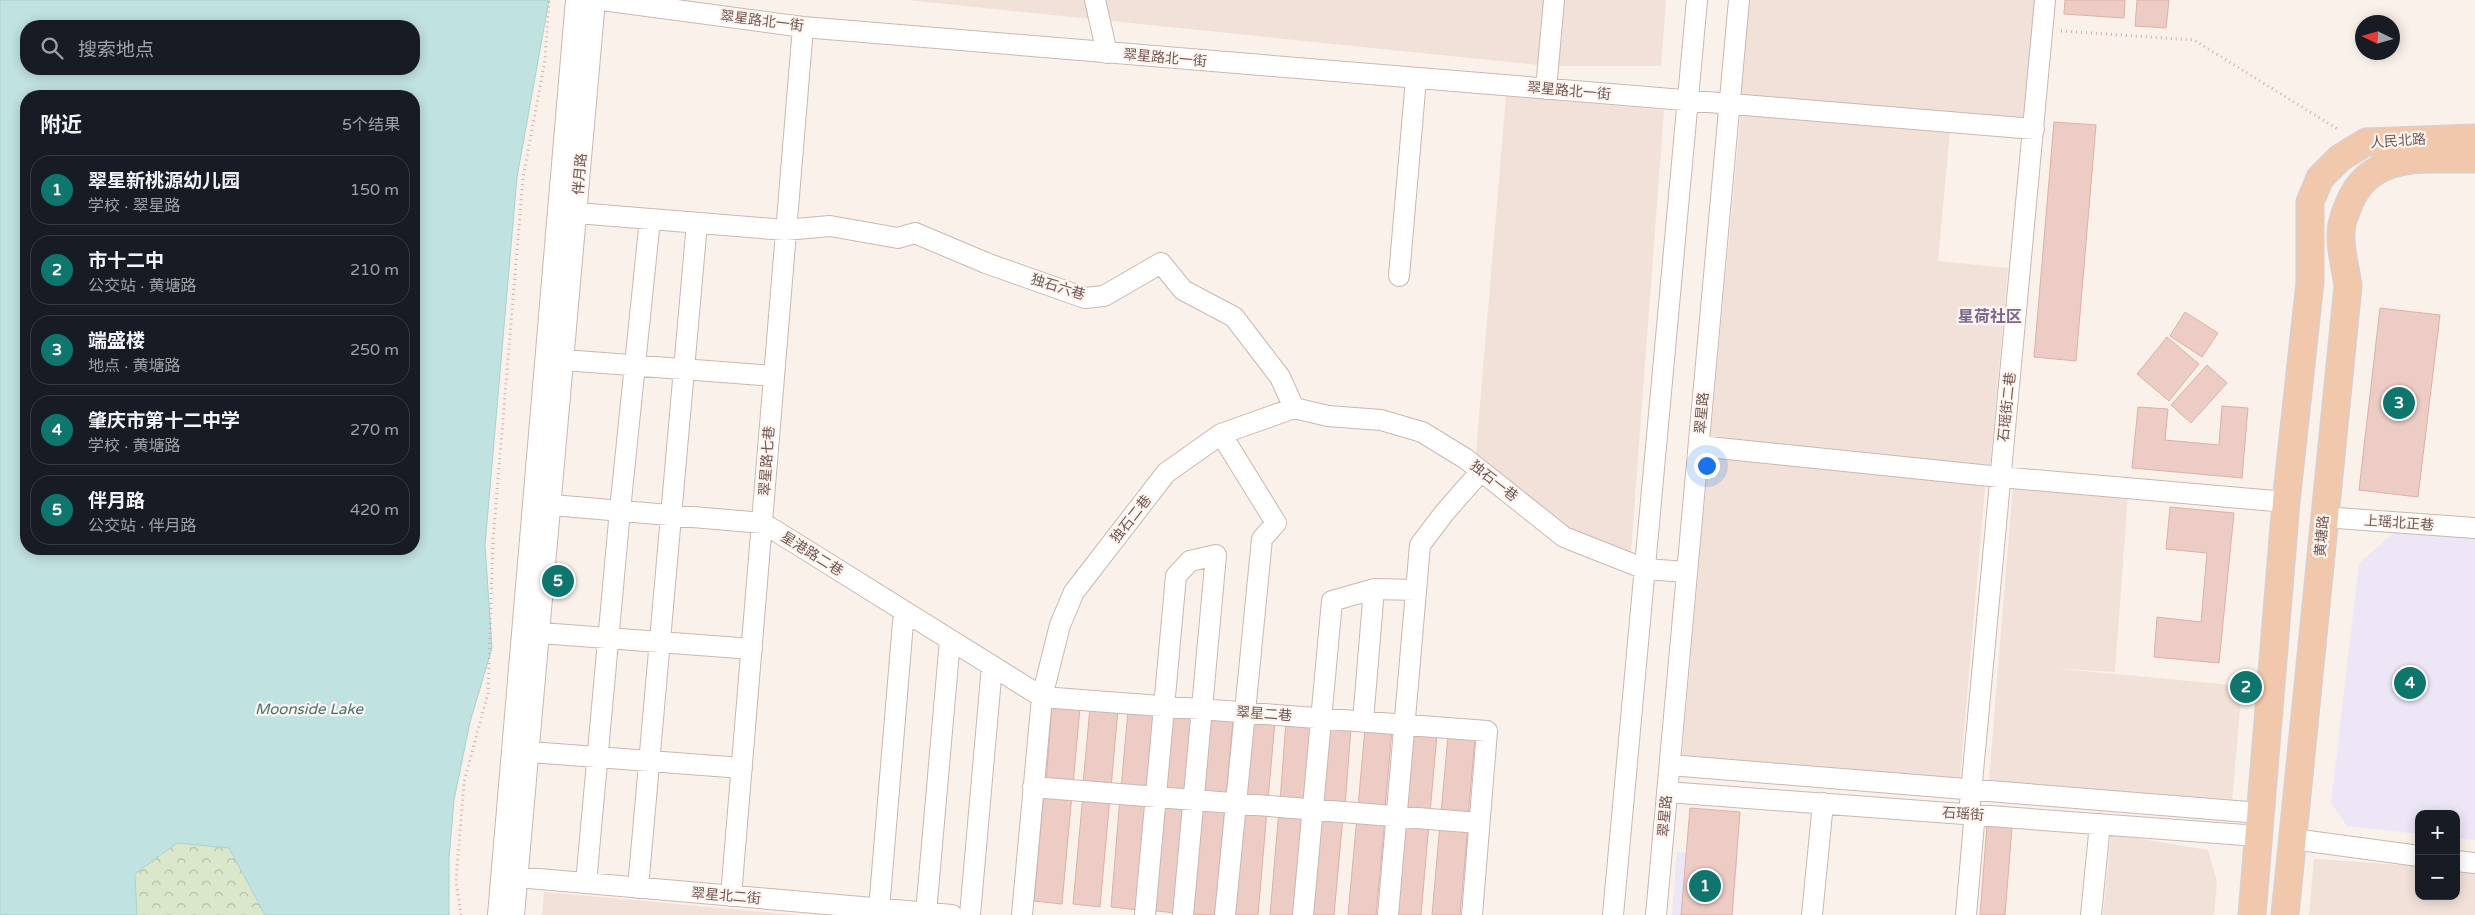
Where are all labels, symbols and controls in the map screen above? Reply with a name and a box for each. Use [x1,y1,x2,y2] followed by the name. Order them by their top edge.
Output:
[719,7,805,35] street label: 翠星路北一街
[2355,15,2400,60] north arrow
[20,20,420,75] search box
[38,34,66,62] icon: search
[78,39,154,61] text: 搜索地点
[1122,46,1208,70] street label: 翠星路北一街
[1526,79,1612,103] street label: 翠星路北一街
[40,113,82,138] text: 附近
[342,115,400,135] text: 5个结果
[2369,131,2427,151] street label: 人民北路
[570,152,590,196] street label: 伴月路
[88,170,240,192] text: 翠星新桃源幼儿园
[52,180,62,200] text: 1
[350,180,399,200] text: 150 m
[88,196,180,216] text: 学校 · 翠星路
[88,250,164,272] text: 市十二中
[52,260,62,280] text: 2
[350,260,399,280] text: 210 m
[1029,271,1087,303] street label: 独石六巷
[88,276,196,296] text: 公交站 · 黄塘路
[1958,307,2022,327] district label: 星荷社区
[88,330,145,352] text: 端盛楼
[52,340,62,360] text: 3
[350,340,399,360] text: 250 m
[88,356,180,376] text: 地点 · 黄塘路
[1995,371,2019,443] street label: 石瑶街二巷
[2383,384,2415,422] pin: 3
[1692,391,1712,435] street label: 翠星路
[88,410,240,432] text: 肇庆市第十二中学
[52,420,62,440] text: 4
[350,420,399,440] text: 270 m
[756,425,778,497] street label: 翠星路七巷
[88,436,180,456] text: 学校 · 黄塘路
[1694,453,1720,479] your location
[1467,457,1521,505] street label: 独石一巷
[88,490,145,512] text: 伴月路
[1107,492,1155,546] street label: 独石二巷
[52,500,62,520] text: 5
[350,500,399,520] text: 420 m
[2363,512,2435,534] street label: 上瑶北正巷
[2312,514,2332,558] street label: 黄塘路
[88,516,196,536] text: 公交站 · 伴月路
[778,528,846,580] street label: 星港路二巷
[542,562,574,600] pin: 5
[2394,664,2426,702] pin: 4
[2230,668,2262,706] pin: 2
[255,700,365,718] water label: Moonside Lake
[1235,704,1293,724] street label: 翠星二巷
[1655,794,1675,838] street label: 翠星路
[1941,804,1985,824] street label: 石瑶街
[2415,810,2460,900] map controls
[2415,810,2460,855] button: +
[2415,855,2460,900] button: −
[1689,867,1721,905] pin: 1
[690,884,762,908] street label: 翠星北二街

